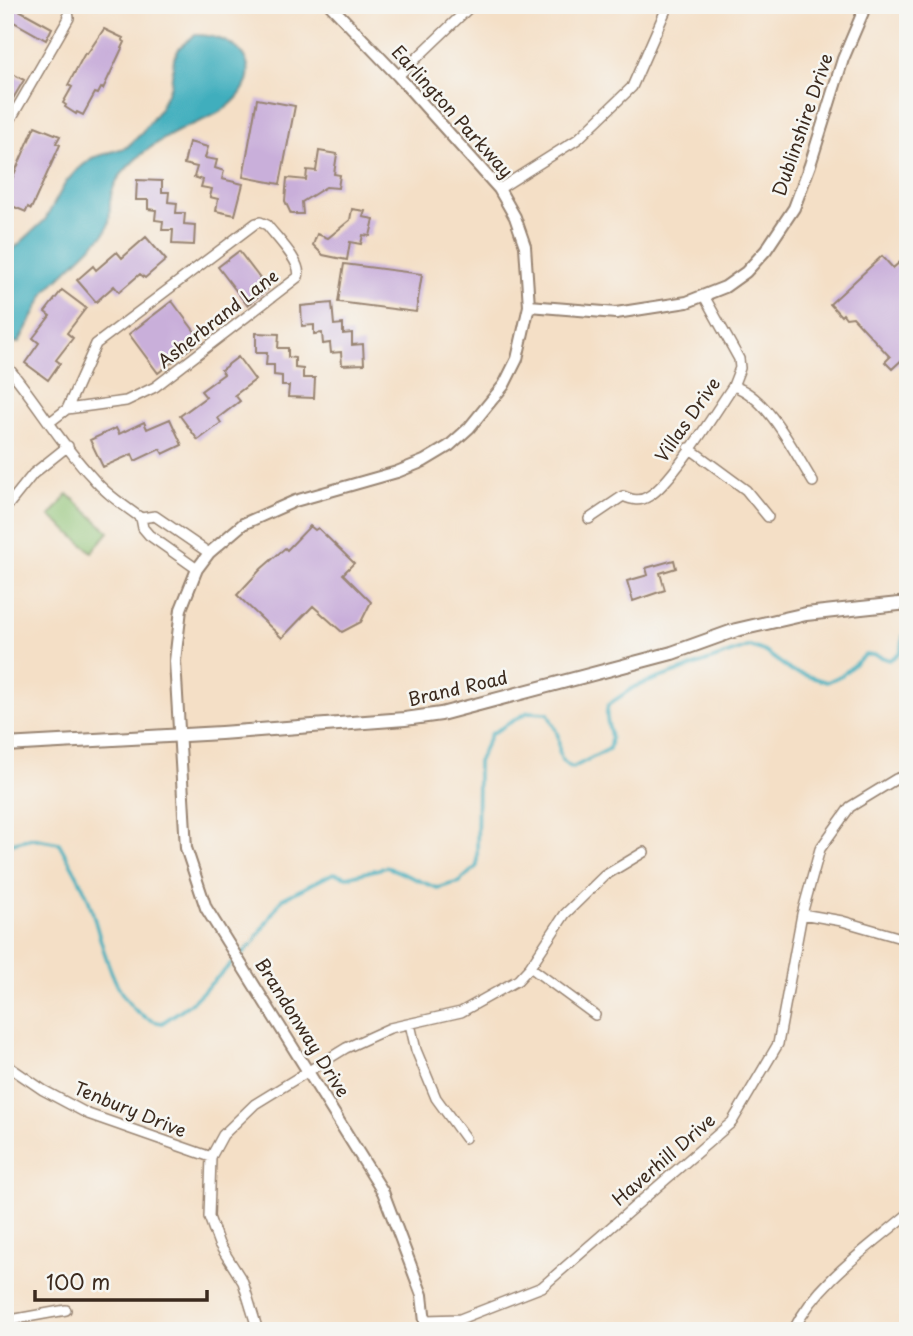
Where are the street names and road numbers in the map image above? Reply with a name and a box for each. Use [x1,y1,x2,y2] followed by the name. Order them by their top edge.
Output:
[386,39,520,183] street label: Earlington Parkway
[764,49,839,200] street label: Dublinshire Drive
[151,262,283,374] street label: Asherbrand Lane
[647,371,726,467] street label: Villas Drive
[405,663,510,712] street label: Brand Road
[249,952,357,1102] street label: Brandonway Drive
[70,1074,191,1143] street label: Tenbury Drive
[605,1106,721,1211] street label: Haverhill Drive

